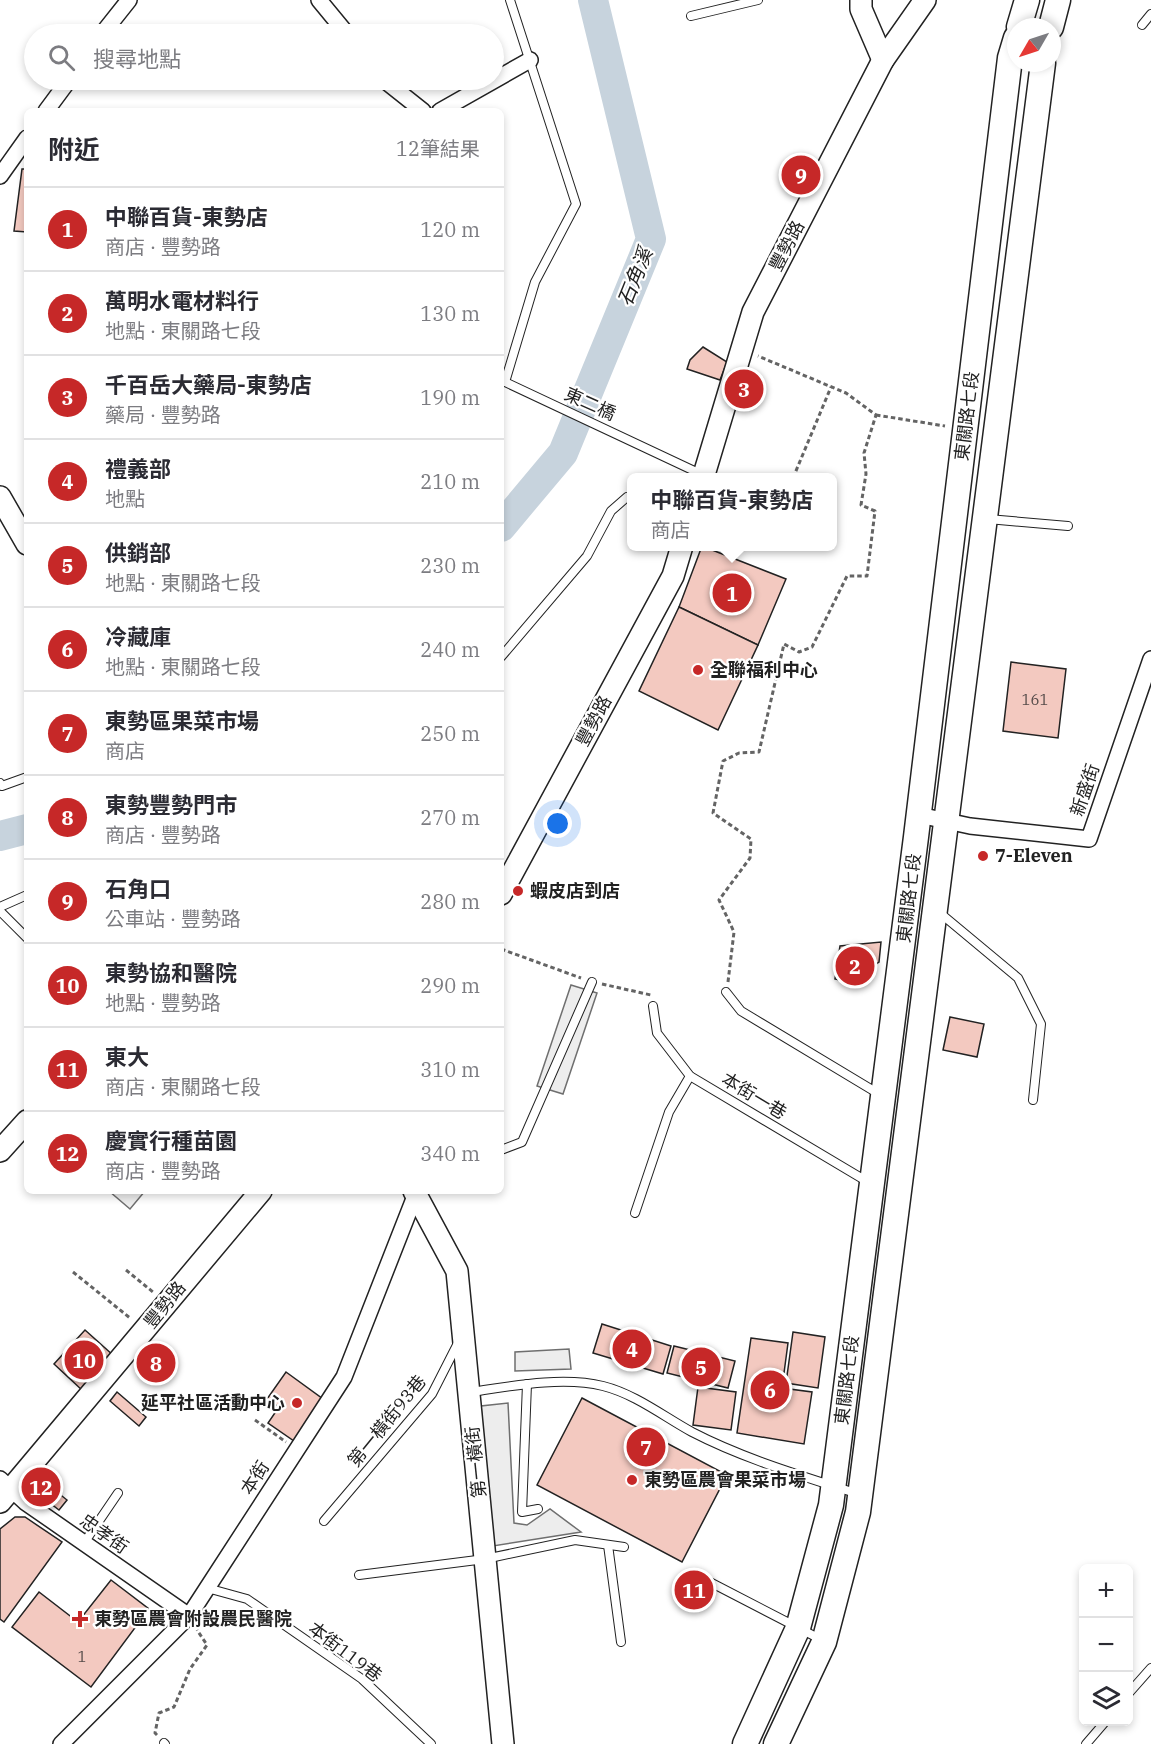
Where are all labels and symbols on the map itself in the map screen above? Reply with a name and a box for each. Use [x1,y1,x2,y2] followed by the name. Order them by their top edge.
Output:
[1007,18,1061,72] north arrow
[782,152,820,198] pin: 9
[764,216,809,275] street label: 豐勢路
[611,241,659,310] water label: 石角溪
[724,366,764,412] pin: 3
[950,370,983,462] street label: 東關路七段
[561,382,620,425] street label: 東二橋
[712,570,752,616] pin: 1
[710,658,818,681] place label: 全聯福利中心
[691,663,705,677] marker: 全聯福利中心
[1021,690,1049,709] house number: 161
[571,692,616,750] street label: 豐勢路
[1065,761,1104,819] street label: 新盛街
[543,809,572,838] your location
[995,844,1073,867] place label: 7-Eleven
[976,849,990,863] marker: 7-Eleven
[892,852,925,944] street label: 東關路七段
[530,879,620,902] place label: 蝦皮店到店
[511,884,525,898] marker: 蝦皮店到店
[836,944,874,988] pin: 2
[717,1067,791,1124] street label: 本街一巷
[139,1276,191,1333] street label: 豐勢路
[612,1326,652,1372] pin: 4
[830,1334,863,1426] street label: 東關路七段
[64,1338,104,1382] pin: 10
[136,1340,176,1386] pin: 8
[682,1344,720,1390] pin: 5
[750,1368,790,1412] pin: 6
[343,1370,431,1471] street label: 第一橫街93巷
[141,1391,285,1414] place label: 延平社區活動中心
[290,1396,304,1410] marker: 延平社區活動中心
[626,1424,666,1470] pin: 7
[460,1425,491,1499] street label: 第一橫街
[235,1456,274,1499] street label: 本街
[22,1464,60,1510] pin: 12
[644,1468,806,1491] place label: 東勢區農會果菜市場
[625,1473,639,1487] marker: 東勢區農會果菜市場
[76,1509,133,1558] street label: 忠孝街
[674,1568,714,1612] pin: 11
[94,1607,292,1630] place label: 東勢區農會附設農民醫院
[71,1610,89,1628] marker: 東勢區農會附設農民醫院
[304,1616,387,1687] street label: 本街119巷
[77,1647,87,1666] house number: 1

